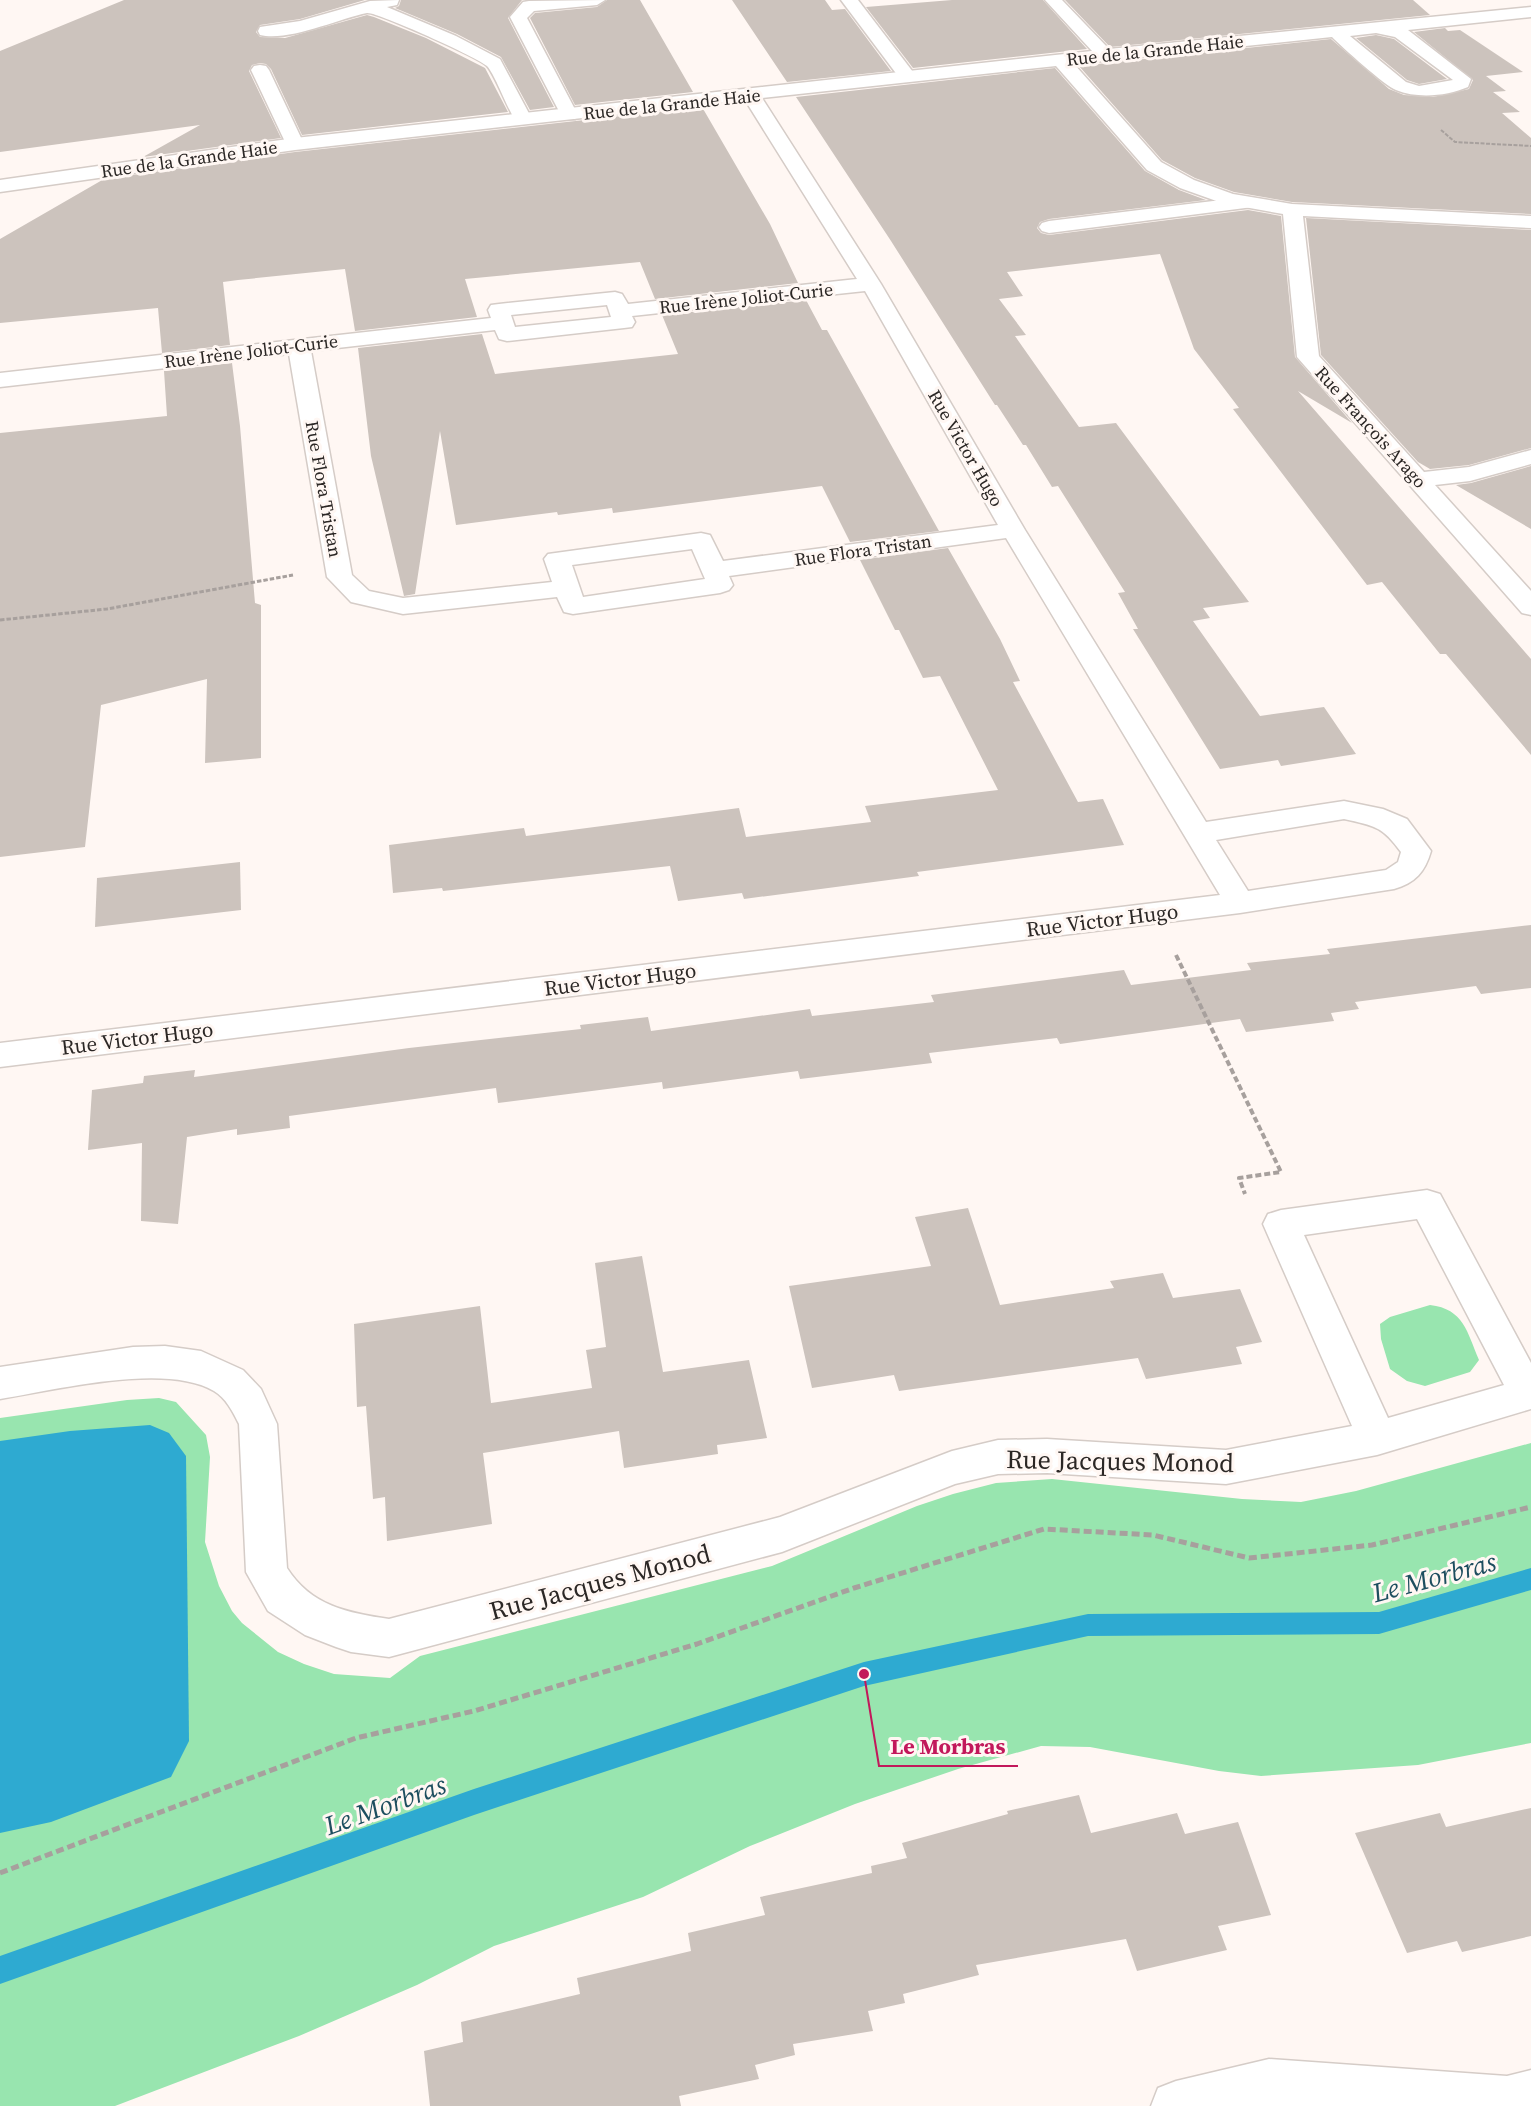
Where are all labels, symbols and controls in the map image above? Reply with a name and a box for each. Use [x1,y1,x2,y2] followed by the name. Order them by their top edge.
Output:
[1065,28,1245,72] street label: Rue de la Grande Haie
[582,82,762,126] street label: Rue de la Grande Haie
[99,134,279,184] street label: Rue de la Grande Haie
[658,276,834,320] street label: Rue Irène Joliot-Curie
[163,328,339,374] street label: Rue Irène Joliot-Curie
[1309,361,1433,493] street label: Rue François Arago
[922,385,1010,511] street label: Rue Victor Hugo
[300,419,348,559] street label: Rue Flora Tristan
[793,528,933,572] street label: Rue Flora Tristan
[1024,896,1180,944] street label: Rue Victor Hugo
[542,955,698,1003] street label: Rue Victor Hugo
[59,1014,215,1062] street label: Rue Victor Hugo
[1006,1441,1234,1481] street label: Rue Jacques Monod
[485,1535,715,1629] street label: Rue Jacques Monod
[1367,1543,1500,1612] water label: Le Morbras
[879,1726,1018,1766] callout: Le Morbras
[891,1731,1005,1761] text: Le Morbras
[318,1766,451,1844] water label: Le Morbras

